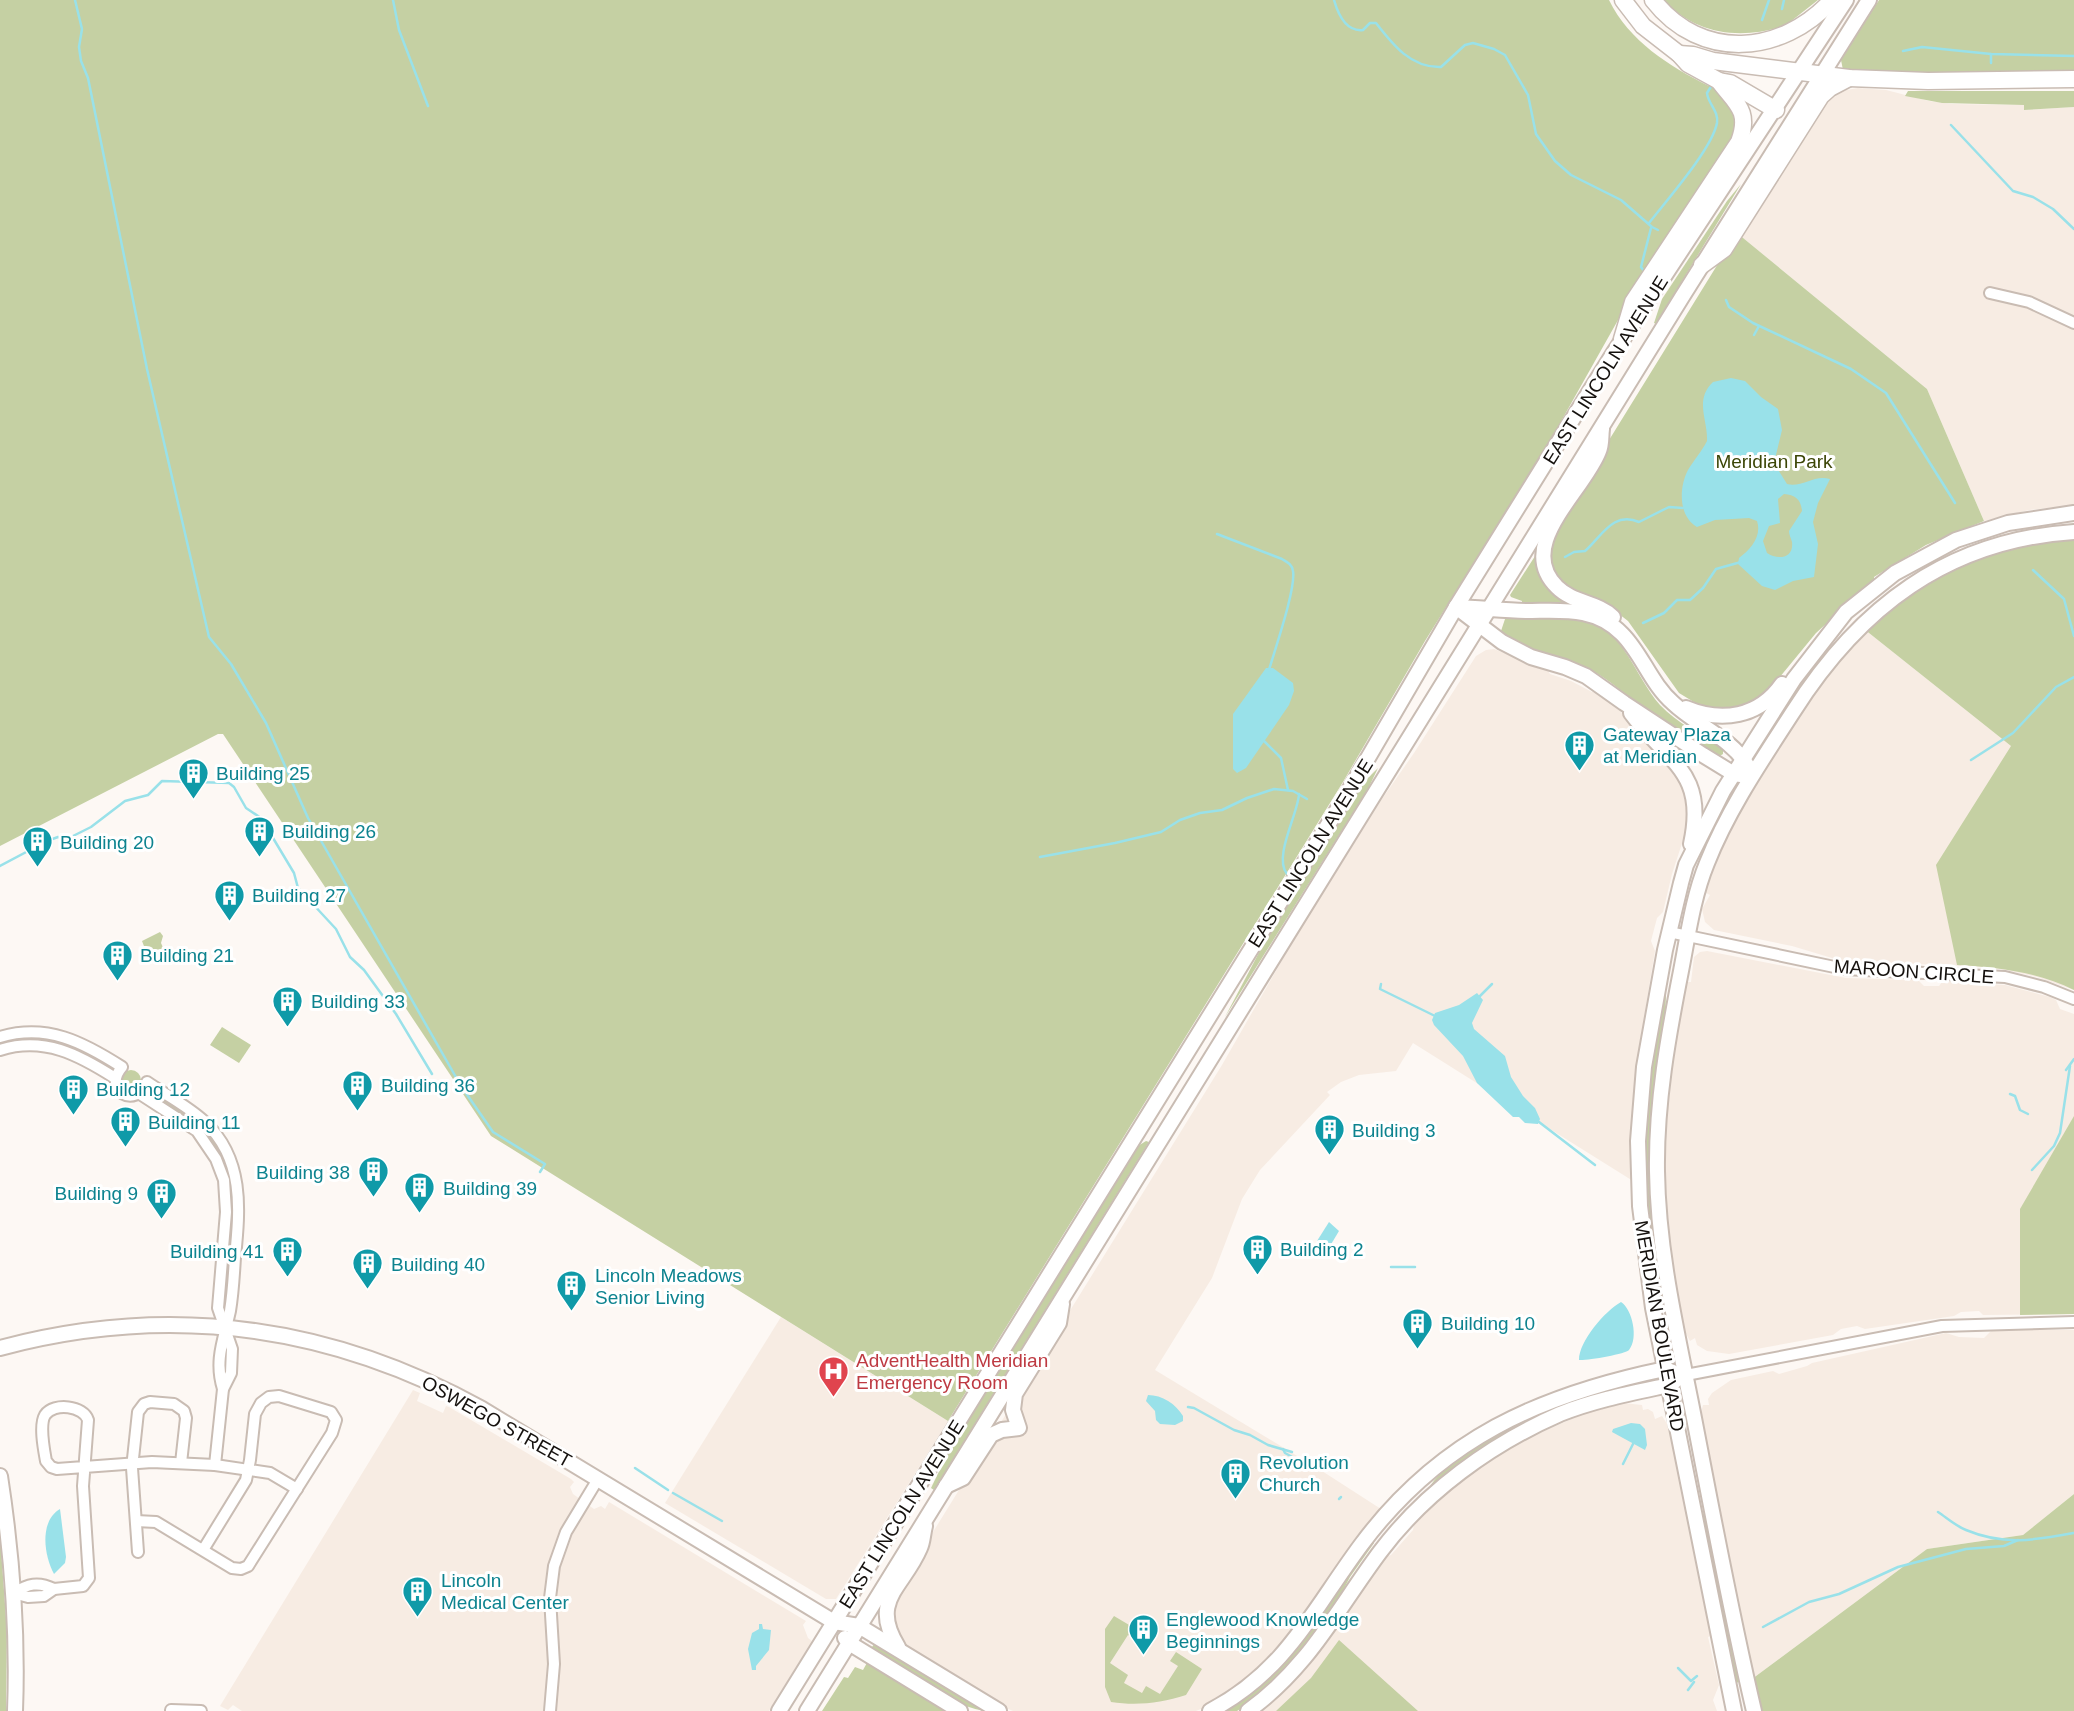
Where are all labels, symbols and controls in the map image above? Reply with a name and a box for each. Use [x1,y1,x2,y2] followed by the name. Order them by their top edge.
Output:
[1539,272,1672,468] street label: EAST LINCOLN AVENUE
[1715,451,1833,472] park label: Meridian Park
[1603,724,1731,767] place label: Gateway Plaza at Meridian
[1563,728,1597,772] building icon: Gateway Plaza at Meridian
[1244,755,1377,951] street label: EAST LINCOLN AVENUE
[176,756,210,800] building icon: Building 25
[216,763,310,784] place label: Building 25
[242,814,276,858] building icon: Building 26
[282,821,376,842] place label: Building 26
[20,825,54,869] building icon: Building 20
[60,832,154,853] place label: Building 20
[212,878,246,922] building icon: Building 27
[252,885,346,906] place label: Building 27
[100,938,134,982] building icon: Building 21
[140,945,234,966] place label: Building 21
[1833,955,1995,988] street label: MAROON CIRCLE
[271,984,305,1028] building icon: Building 33
[311,991,405,1012] place label: Building 33
[341,1068,375,1112] building icon: Building 36
[56,1072,90,1116] building icon: Building 12
[381,1075,475,1096] place label: Building 36
[96,1079,190,1100] place label: Building 12
[108,1105,142,1149] building icon: Building 11
[148,1112,241,1133] place label: Building 11
[1312,1113,1346,1157] building icon: Building 3
[1352,1120,1435,1141] place label: Building 3
[356,1155,390,1199] building icon: Building 38
[256,1162,350,1183] place label: Building 38
[403,1171,437,1215] building icon: Building 39
[144,1176,178,1220] building icon: Building 9
[443,1178,537,1199] place label: Building 39
[55,1183,138,1204] place label: Building 9
[1631,1219,1688,1433] street label: MERIDIAN BOULEVARD
[1240,1232,1274,1276] building icon: Building 2
[270,1234,304,1278] building icon: Building 41
[1280,1239,1363,1260] place label: Building 2
[170,1241,264,1262] place label: Building 41
[351,1247,385,1291] building icon: Building 40
[391,1254,485,1275] place label: Building 40
[595,1265,742,1308] place label: Lincoln Meadows Senior Living
[555,1269,589,1313] building icon: Lincoln Meadows Senior Living
[1401,1306,1435,1350] building icon: Building 10
[1441,1313,1535,1334] place label: Building 10
[856,1350,1048,1393] place label: AdventHealth Meridian Emergency Room
[816,1354,850,1398] hospital icon: AdventHealth Meridian Emergency Room
[418,1372,576,1471] street label: OSWEGO STREET
[835,1416,968,1612] street label: EAST LINCOLN AVENUE
[1259,1452,1349,1495] place label: Revolution Church
[1219,1456,1253,1500] building icon: Revolution Church
[441,1570,569,1613] place label: Lincoln Medical Center
[401,1574,435,1618] building icon: Lincoln Medical Center
[1166,1609,1359,1652] place label: Englewood Knowledge Beginnings
[1126,1613,1160,1657] building icon: Englewood Knowledge Beginnings

